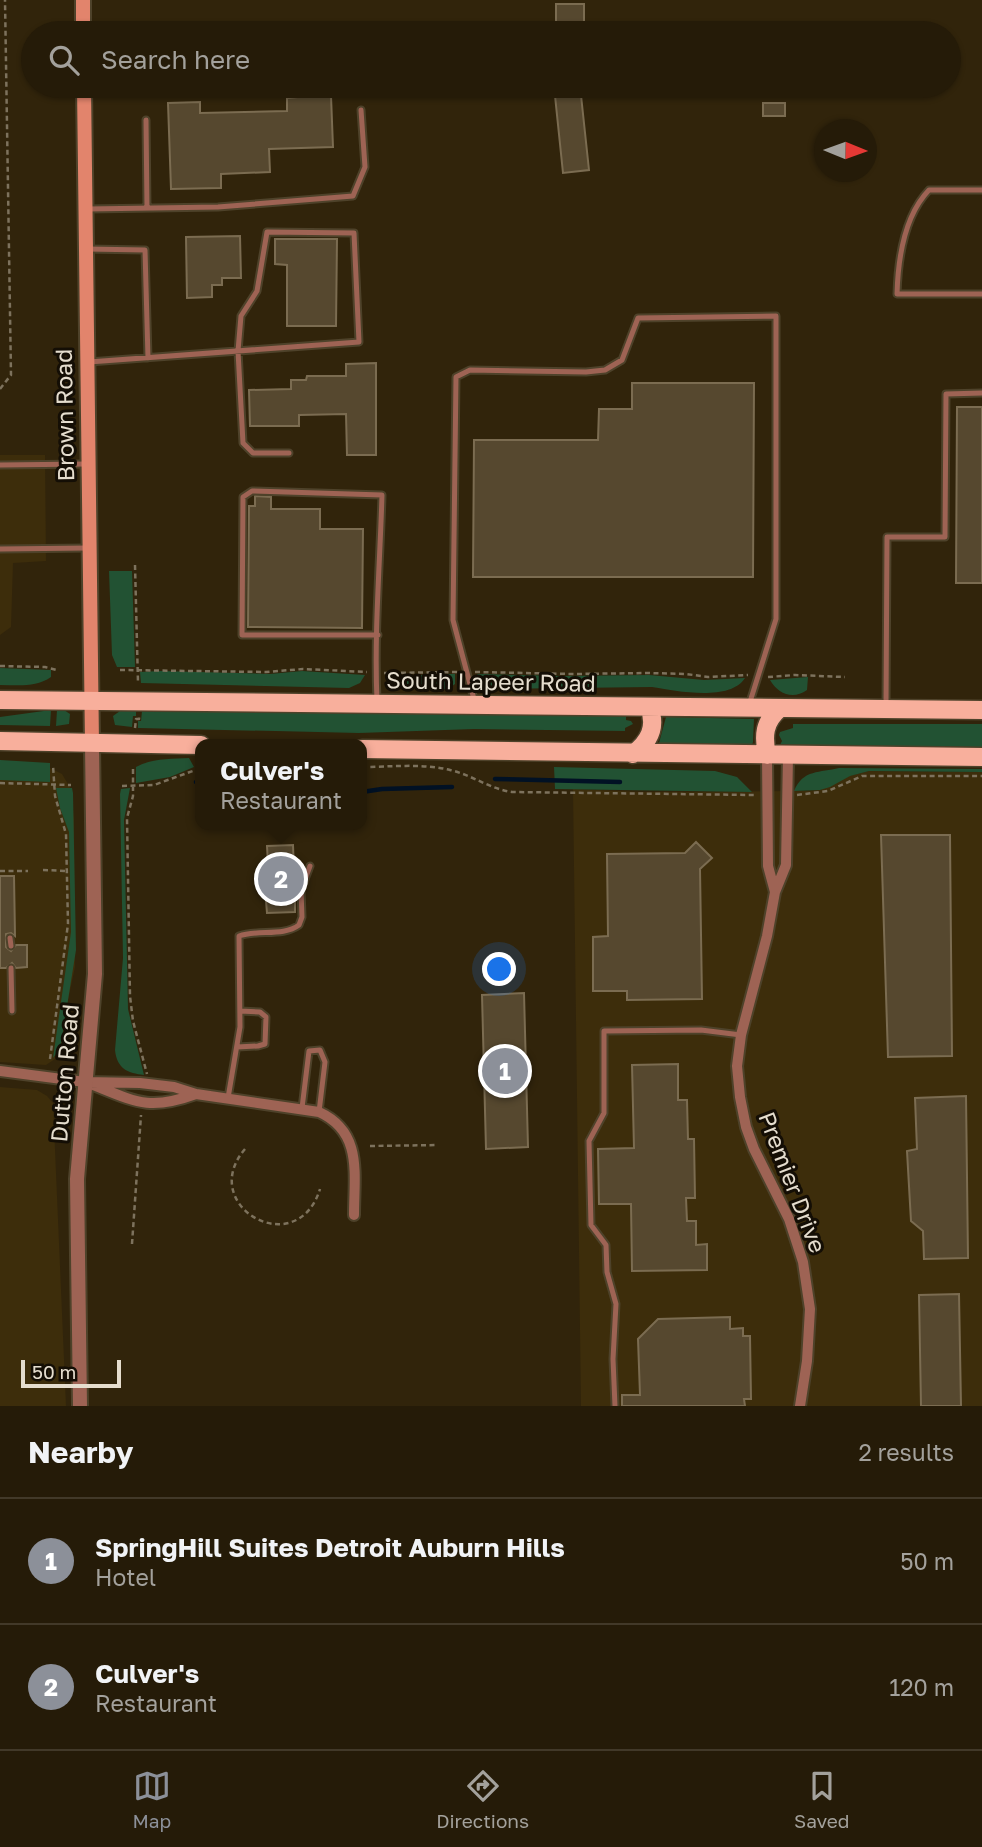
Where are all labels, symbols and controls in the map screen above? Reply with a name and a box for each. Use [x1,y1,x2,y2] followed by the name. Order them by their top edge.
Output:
[21,21,961,98] search box
[45,41,83,79] icon: search
[101,44,250,75] text: Search here
[814,119,877,182] north arrow
[49,348,79,482] street label: Brown Road
[386,665,596,697] street label: South Lapeer Road
[195,739,367,830] popup
[220,755,324,786] text: Culver's
[220,786,342,814] text: Restaurant
[258,853,304,905] pin: 2
[482,952,516,986] your location
[44,1003,84,1143] street label: Dutton Road
[482,1045,528,1097] pin: 1
[753,1108,833,1256] street label: Premier Drive
[21,1357,121,1389] scale bar
[32,1360,76,1383] text: 50 m
[28,1434,133,1470] text: Nearby
[858,1438,954,1466] text: 2 results
[95,1532,565,1563] text: SpringHill Suites Detroit Auburn Hills
[45,1547,57,1575] text: 1
[900,1547,954,1575] text: 50 m
[95,1563,156,1591] text: Hotel
[95,1658,199,1689] text: Culver's
[44,1673,58,1701] text: 2
[889,1673,954,1701] text: 120 m
[95,1689,217,1717] text: Restaurant
[132,1767,171,1832] tab: Map
[436,1767,529,1832] tab: Directions
[794,1767,850,1832] tab: Saved

